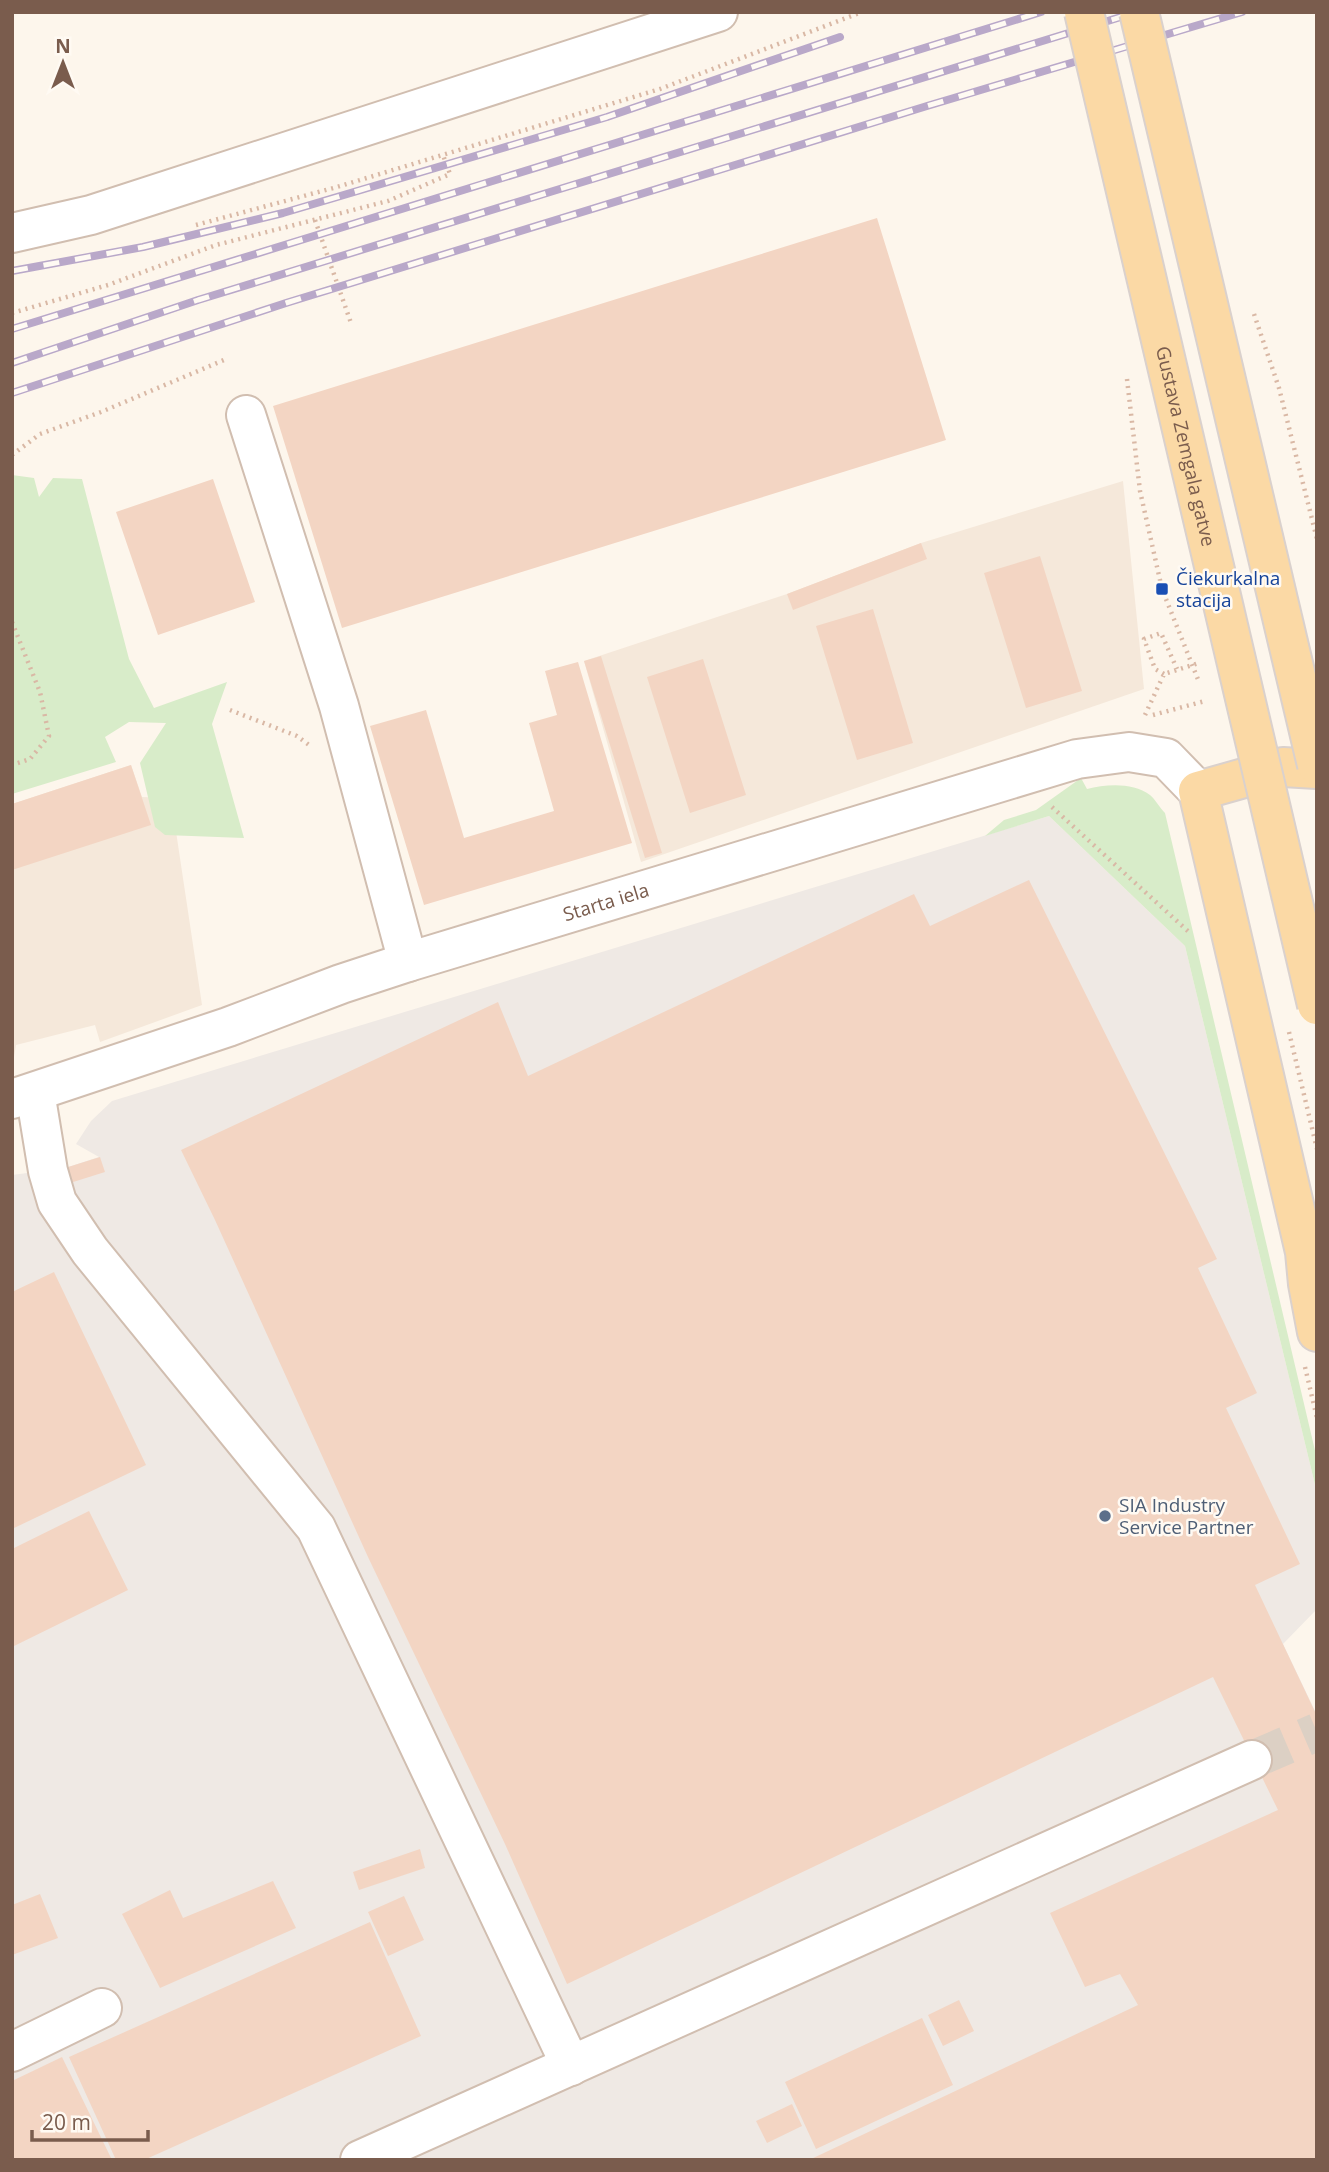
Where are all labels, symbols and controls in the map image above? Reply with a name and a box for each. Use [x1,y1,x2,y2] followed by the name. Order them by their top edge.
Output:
[28,28,98,98] north arrow
[55,33,71,59] text: N
[1150,343,1222,549] street label: Gustava Zemgala gatve
[1176,565,1280,613] place label: Čiekurkalna stacija
[1154,581,1170,597] marker: Čiekurkalna stacija
[560,877,652,927] street label: Starta iela
[1119,1492,1254,1540] place label: SIA Industry Service Partner
[1097,1508,1113,1524] marker: SIA Industry Service Partner
[32,2098,147,2142] scale bar
[42,2108,91,2136] text: 20 m

